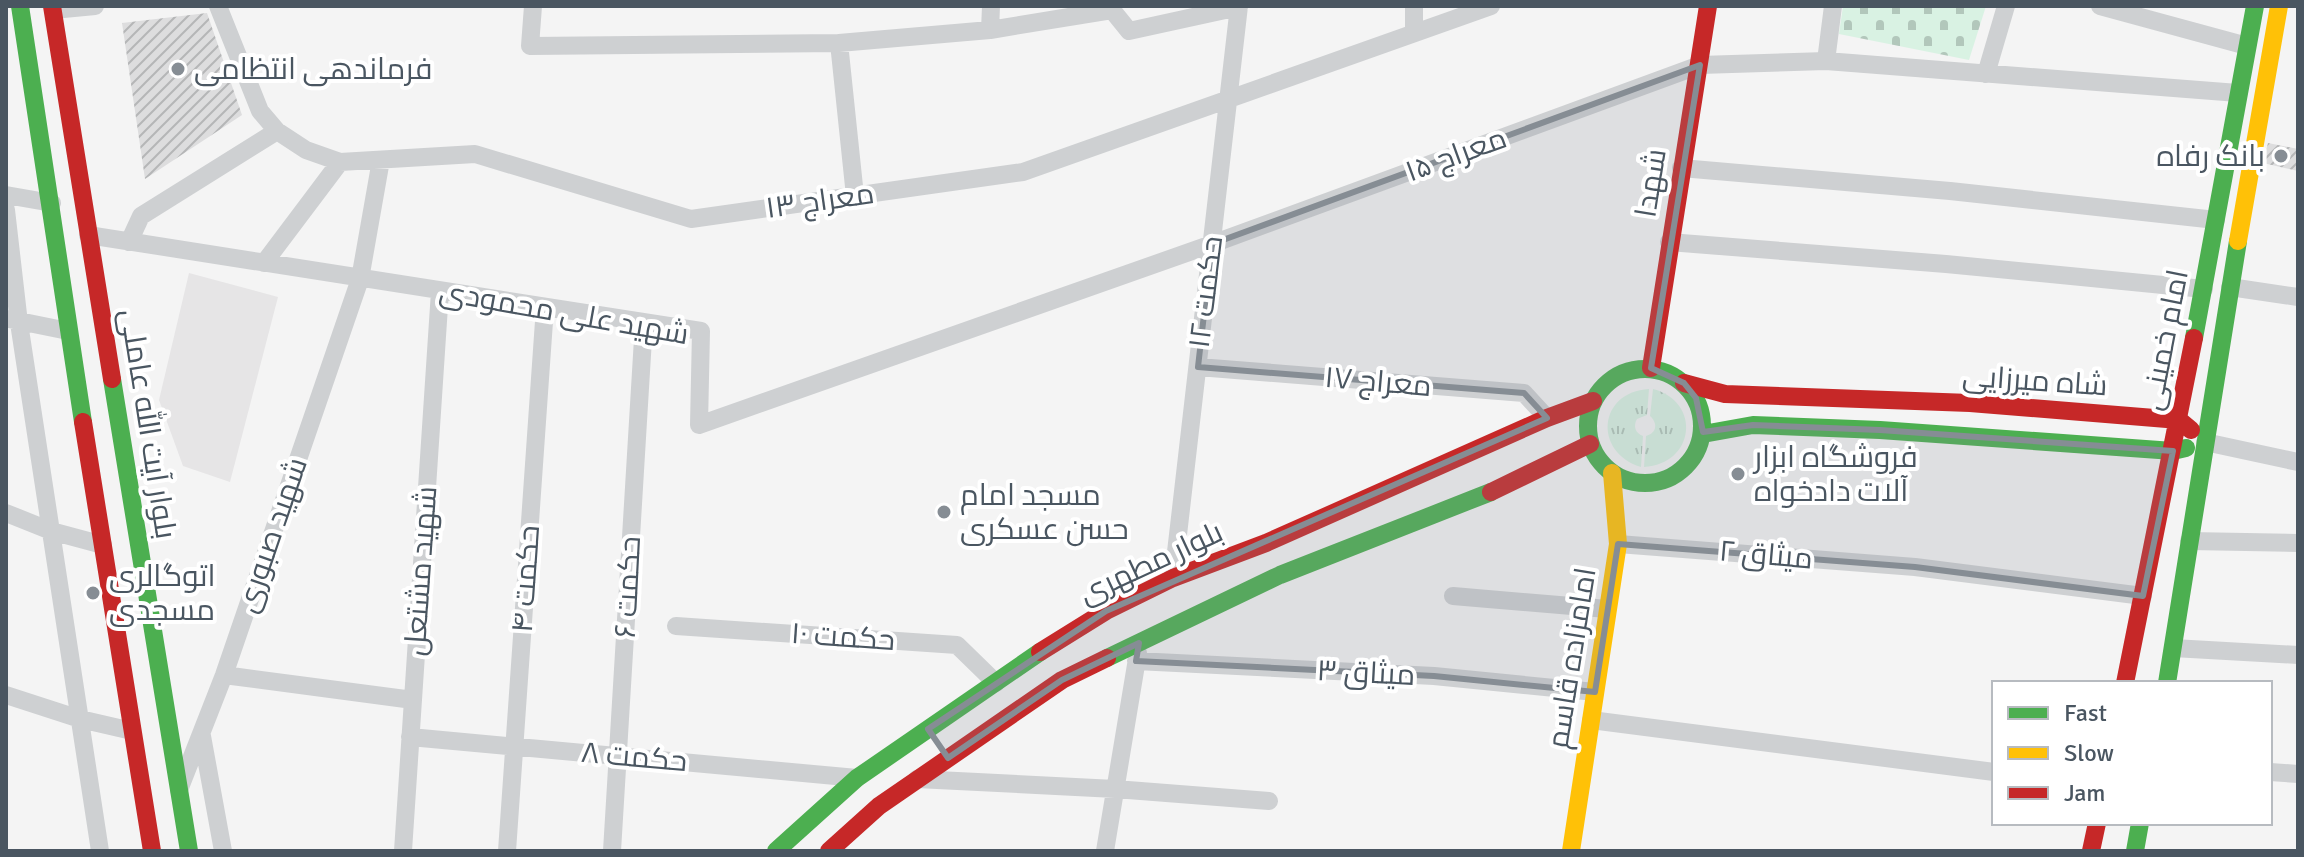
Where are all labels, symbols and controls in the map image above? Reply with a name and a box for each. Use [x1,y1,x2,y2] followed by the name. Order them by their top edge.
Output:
[194,51,432,88] place label: فرماندهی انتظامی
[169,60,187,78] marker: فرماندهی انتظامی
[1400,120,1512,191] street label: معراج ۱۵
[2157,138,2265,175] place label: بانک رفاه
[1627,146,1675,220] street label: شهدا
[2272,147,2290,165] marker: بانک رفاه
[763,175,877,228] street label: معراج ۱۳
[1181,234,1231,350] street label: حکمت ۱۲
[2133,266,2198,414] street label: امام خمینی
[436,273,692,353] street label: شهید علی محمودی
[112,306,186,542] street label: بلوار آیت‌ الله عاملی
[1961,357,2109,405] street label: شاه میرزایی
[1323,359,1433,406] street label: معراج ۱۷
[1752,439,1918,510] place label: فروشگاه ابزار آلات دادخواه
[228,453,316,617] street label: شهید صبوری
[1729,465,1747,483] marker: فروشگاه ابزار آلات دادخواه
[960,477,1129,548] place label: مسجد امام حسن عسکری
[397,485,445,657] street label: شهید مشتعل
[935,503,953,521] marker: مسجد امام حسن عسکری
[1073,514,1229,612] street label: بلوار مطهری
[504,524,548,634] street label: حکمت ۴
[1718,532,1814,578] street label: میثاق ۲
[607,535,649,639] street label: حکمت ۶
[109,558,216,629] place label: اتوگالری مسجدی
[1539,565,1606,751] street label: امامزاده قاسم
[84,584,102,602] marker: اتوگالری مسجدی
[790,615,896,659] street label: حکمت ۱۰
[1316,652,1416,694] street label: میثاق ۳
[1992,681,2272,825] legend
[2064,698,2107,728] text: Fast
[579,734,689,780] street label: حکمت ۸
[2064,738,2114,768] text: Slow
[2064,778,2105,808] text: Jam

